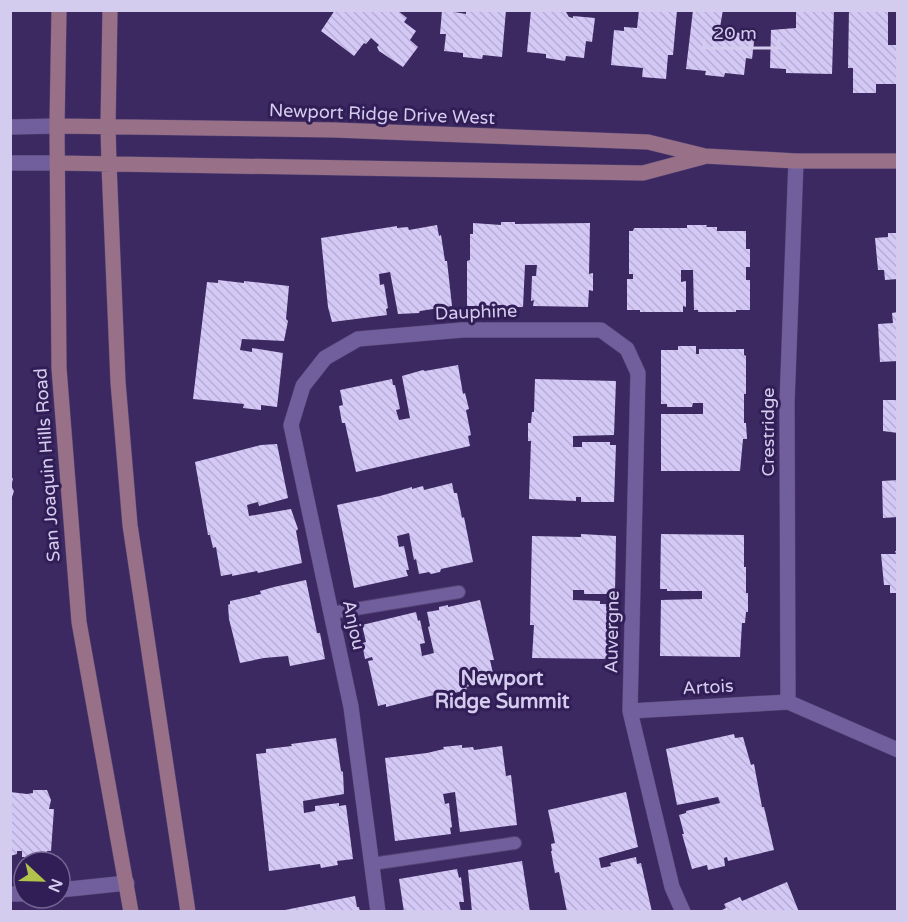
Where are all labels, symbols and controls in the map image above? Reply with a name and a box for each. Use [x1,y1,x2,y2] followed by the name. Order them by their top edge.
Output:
[704,12,779,50] scale bar
[713,22,757,44] text: 20 m
[269,99,496,129] street label: Newport Ridge Drive West
[434,300,518,324] street label: Dauphine
[29,367,65,563] street label: San Joaquin Hills Road
[757,388,779,476] street label: Crestridge
[600,590,624,674] street label: Auvergne
[338,598,370,652] street label: Anjou
[435,667,570,714] district label: Newport Ridge Summit
[682,675,734,699] street label: Artois
[12,850,72,910] north arrow
[43,876,67,895] text: N

